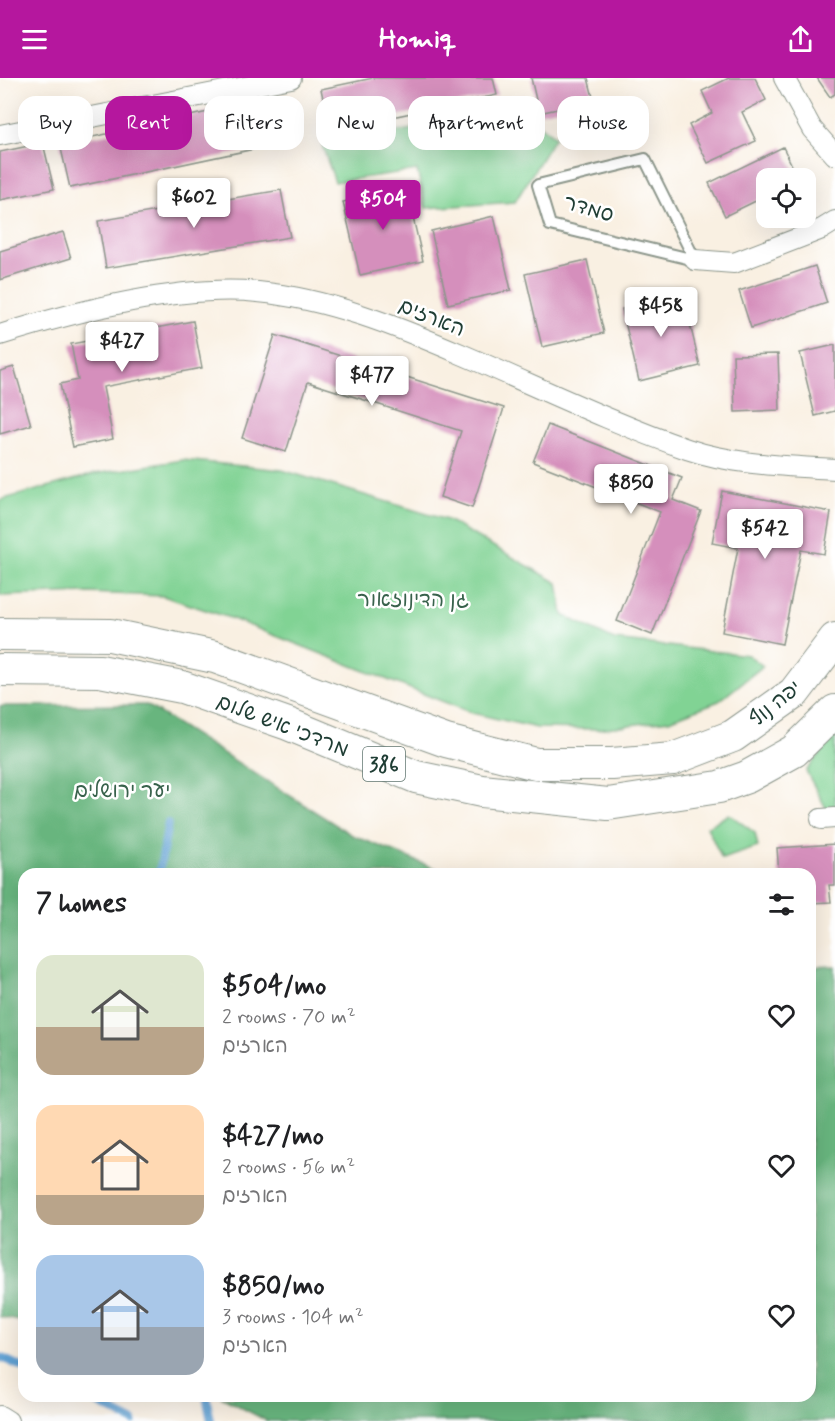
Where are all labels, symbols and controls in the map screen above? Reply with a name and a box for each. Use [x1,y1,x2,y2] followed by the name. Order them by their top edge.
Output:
[379,22,456,57] text: Homiq
[18,23,51,56] icon: menu
[784,23,817,56] icon: share
[18,96,93,150] chip: Buy
[105,96,192,150] chip: Rent
[204,96,304,150] chip: Filters
[316,96,396,150] chip: New
[408,96,545,150] chip: Apartment
[557,96,649,150] chip: House
[756,168,816,228] map controls
[756,168,816,228] button: locate
[158,178,230,229] pin: $602
[347,180,419,231] pin: $504
[171,184,217,211] text: $602
[360,186,407,213] text: $504
[560,188,617,229] street label: סמדר
[625,287,697,338] pin: $458
[394,292,469,344] street label: הארזים
[639,293,683,320] text: $458
[86,322,158,373] pin: $427
[99,328,145,355] text: $427
[336,356,408,407] pin: $477
[350,362,394,389] text: $477
[595,464,667,515] pin: $850
[608,470,654,497] text: $850
[729,509,801,560] pin: $542
[741,515,789,542] text: $542
[357,586,469,614] park label: גן הדינוזאור
[744,674,808,733] street label: יפה נוף
[212,688,353,764] street label: מרדכי איש שלום
[363,747,405,781] road number: 386
[74,777,170,805] park label: יער ירושלים
[36,887,127,921] text: 7 homes
[765,888,798,921] icon: filters
[222,970,326,1004] text: $504/mo
[84,979,156,1051] icon: home
[765,999,798,1032] icon: heart
[222,1004,356,1031] text: 2 rooms · 70 m²
[222,1033,288,1060] text: הארזים
[222,1120,324,1154] text: $427/mo
[84,1129,156,1201] icon: home
[765,1149,798,1182] icon: heart
[222,1154,355,1181] text: 2 rooms · 56 m²
[222,1183,288,1210] text: הארזים
[222,1270,325,1304] text: $850/mo
[84,1279,156,1351] icon: home
[765,1299,798,1332] icon: heart
[222,1304,364,1331] text: 3 rooms · 104 m²
[222,1333,288,1360] text: הארזים

